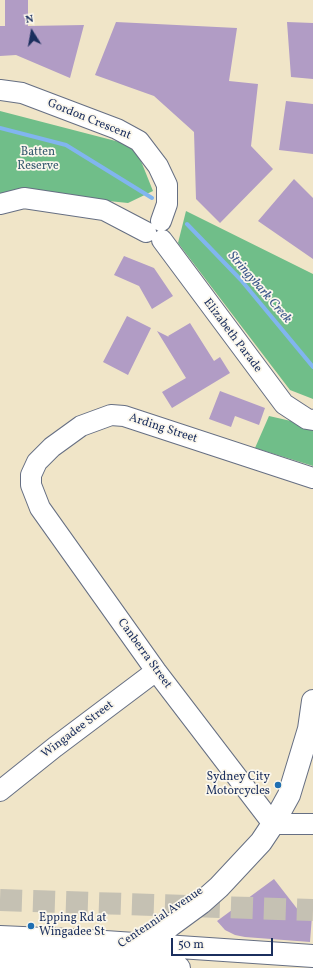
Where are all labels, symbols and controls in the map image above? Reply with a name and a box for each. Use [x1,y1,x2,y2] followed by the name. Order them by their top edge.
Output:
[12,12,52,52] north arrow
[24,12,35,28] text: N
[45,97,133,143] street label: Gordon Crescent
[17,146,59,174] park label: Batten Reserve
[224,249,294,327] water label: Stringybark Creek
[200,296,264,376] street label: Elizabeth Parade
[127,411,199,447] street label: Arding Street
[114,616,174,692] street label: Canberra Street
[39,698,117,762] street label: Wingadee Street
[206,771,270,799] place label: Sydney City Motorcycles
[273,780,283,790] marker: Sydney City Motorcycles
[116,884,206,952] street label: Centennial Avenue
[39,912,106,940] place label: Epping Rd at Wingadee St
[26,921,36,931] marker: Epping Rd at Wingadee St
[173,930,275,956] scale bar
[178,937,204,953] text: 50 m

